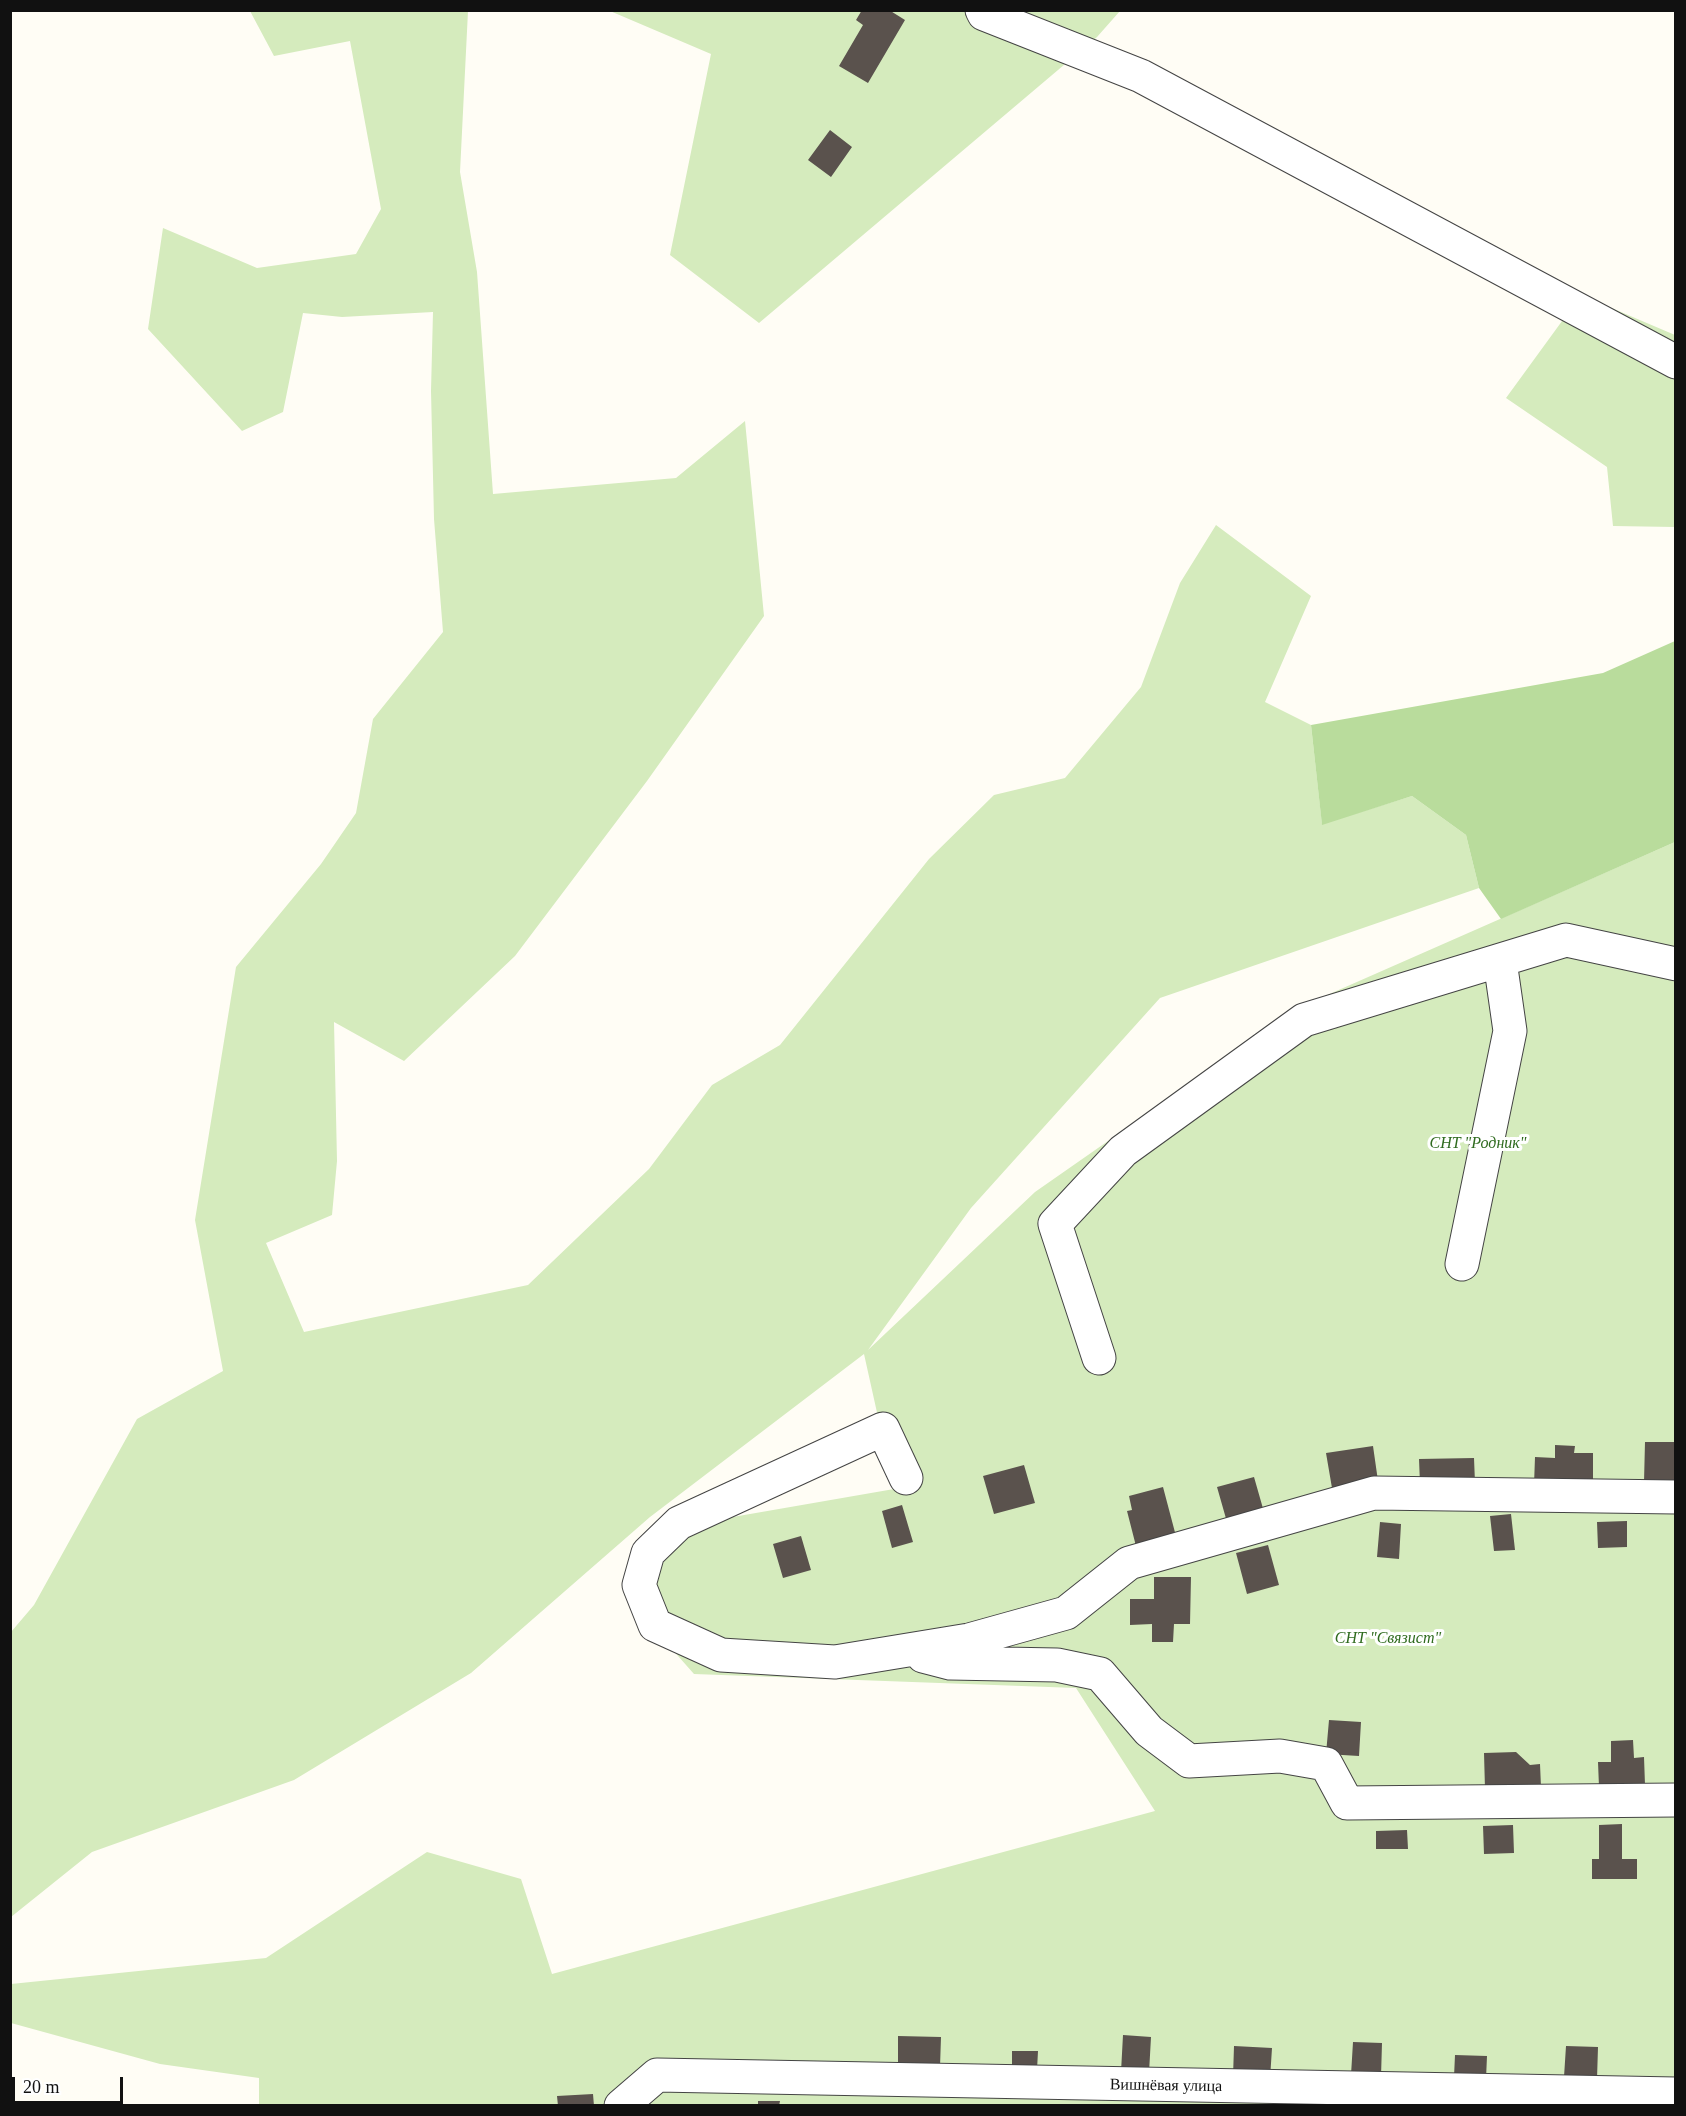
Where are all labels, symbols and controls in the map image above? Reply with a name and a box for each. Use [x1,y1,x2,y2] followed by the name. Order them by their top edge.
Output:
[1429,1134,1527,1154] park label: СНТ "Родник"
[1335,1629,1441,1649] park label: СНТ "Связист"
[15,2065,126,2103] scale bar
[1110,2075,1222,2097] street label: Вишнёвая улица
[23,2077,60,2097] text: 20 m

